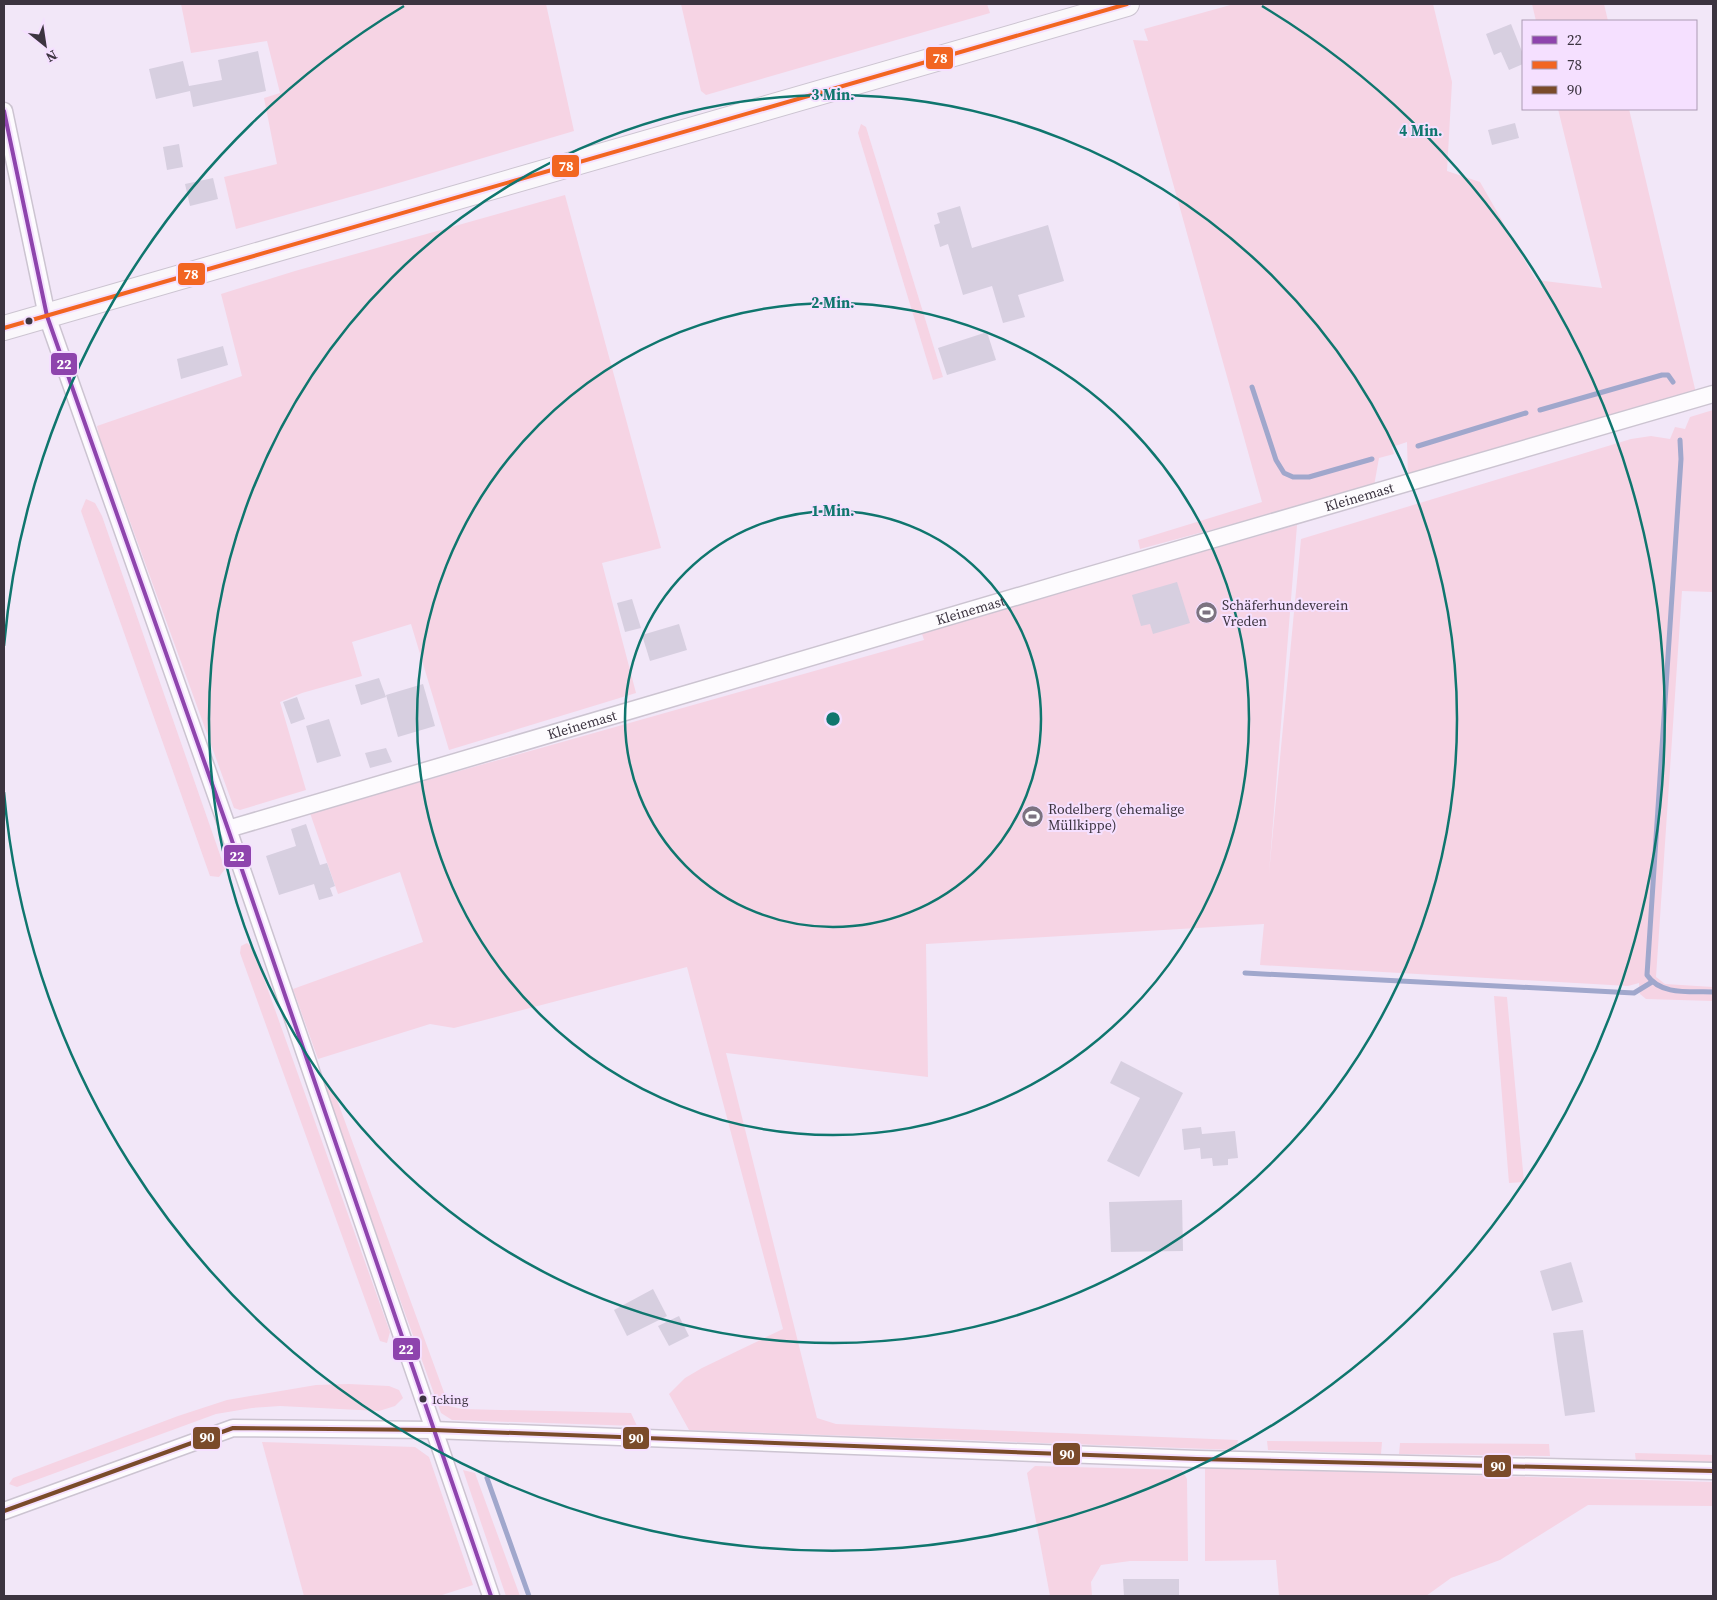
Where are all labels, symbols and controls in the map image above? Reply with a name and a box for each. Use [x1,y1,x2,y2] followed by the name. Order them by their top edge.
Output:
[20,20,70,70] north arrow
[1522,20,1697,110] legend
[1567,29,1582,50] text: 22
[42,45,61,67] text: N
[925,46,954,70] line badge: 78
[932,48,948,68] text: 78
[1567,54,1582,75] text: 78
[1567,79,1582,100] text: 90
[811,84,855,105] text: 3 Min.
[1399,120,1443,141] text: 4 Min.
[551,154,580,178] line badge: 78
[558,156,574,176] text: 78
[177,262,206,286] line badge: 78
[183,264,199,284] text: 78
[811,292,855,313] text: 2 Min.
[24,316,34,326] unlabelled marker
[50,352,78,376] line badge: 22
[56,354,72,374] text: 22
[1322,477,1396,516] street label: Kleinemast
[811,500,855,521] text: 1 Min.
[934,590,1008,630] street label: Kleinemast
[1222,595,1349,631] place label: Schäferhundeverein Vreden
[1194,601,1218,625] sports icon: Schäferhundeverein Vreden
[545,705,619,744] street label: Kleinemast
[824,710,842,728] centre of rings
[1048,799,1185,835] place label: Rodelberg (ehemalige Müllkippe)
[1020,805,1044,829] sports icon: Rodelberg (ehemalige Müllkippe)
[223,844,252,868] line badge: 22
[229,846,245,866] text: 22
[392,1337,421,1361] line badge: 22
[398,1339,414,1359] text: 22
[432,1391,469,1408] place label: Icking
[418,1394,428,1404] marker: Icking
[192,1426,221,1450] line badge: 90
[622,1426,650,1450] line badge: 90
[199,1427,215,1447] text: 90
[628,1428,644,1448] text: 90
[1052,1442,1081,1466] line badge: 90
[1059,1444,1075,1464] text: 90
[1483,1454,1512,1478] line badge: 90
[1490,1456,1506,1476] text: 90

